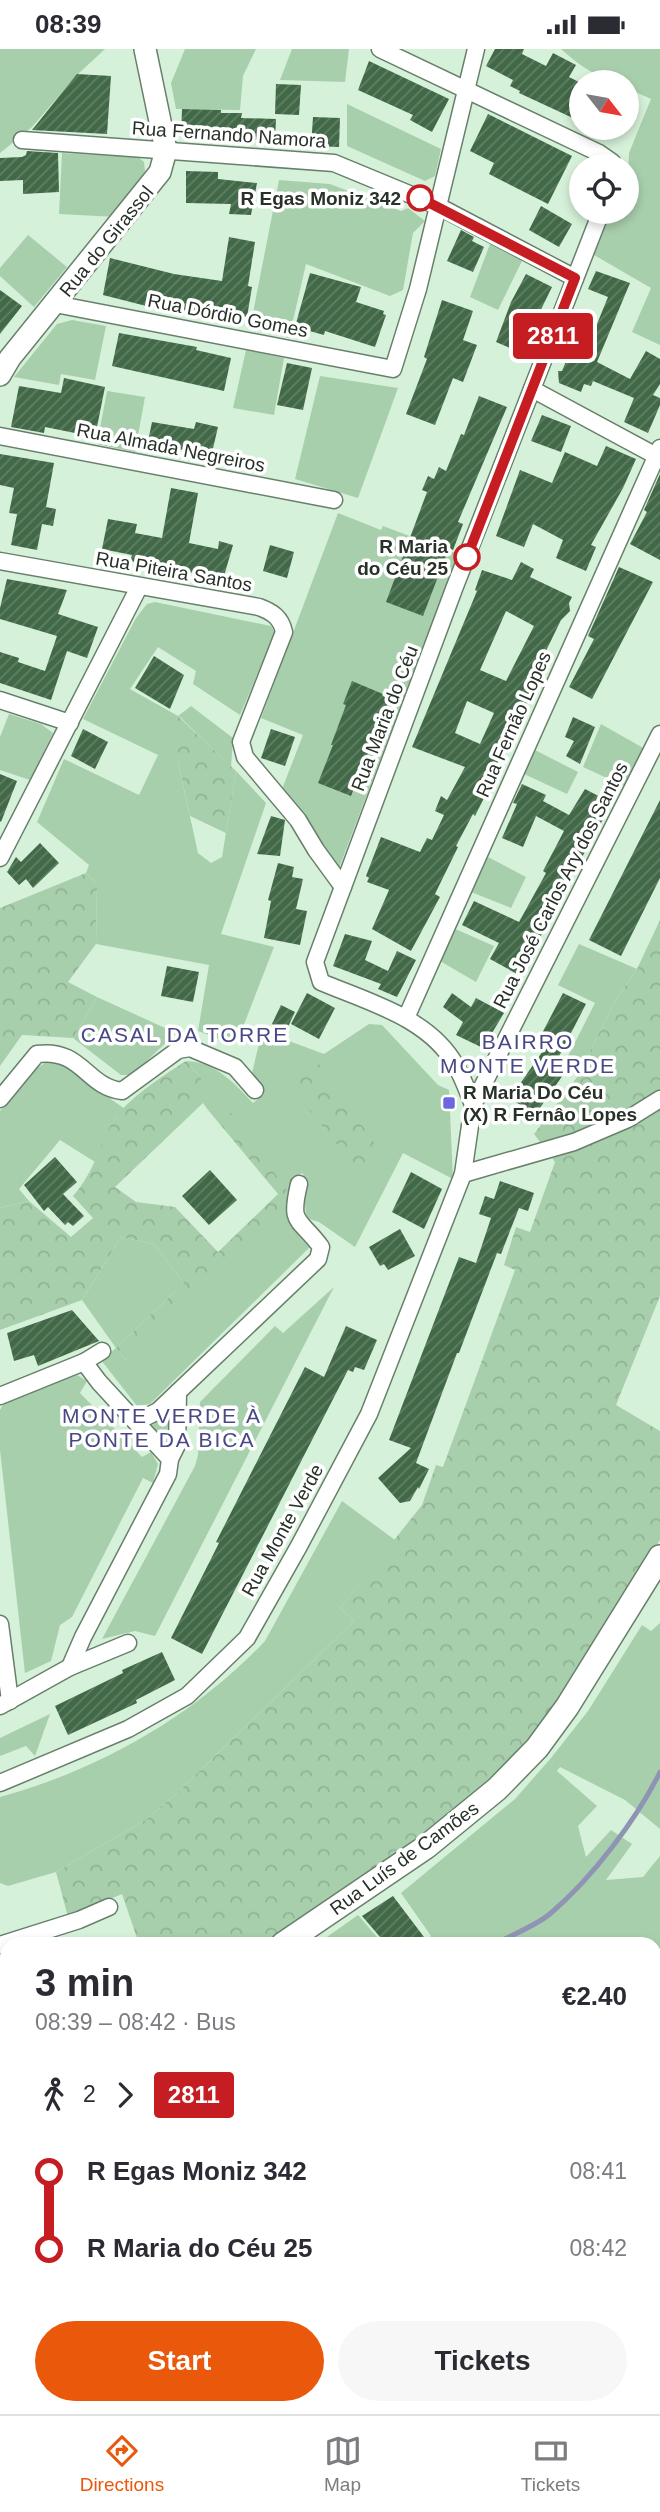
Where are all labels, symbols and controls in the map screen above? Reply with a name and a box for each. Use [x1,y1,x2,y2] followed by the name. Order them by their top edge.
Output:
[35,9,102,39] text: 08:39
[569,70,639,140] north arrow
[569,70,639,224] map controls
[131,117,327,152] street label: Rua Fernando Namora
[569,154,639,224] button: locate
[55,182,157,301] street label: Rua do Girassol
[407,185,433,211] marker: R Egas Moniz 342
[241,188,401,209] place label: R Egas Moniz 342
[146,290,310,341] street label: Rua Dórdio Gomes
[504,313,602,359] line badge: 2811
[527,322,579,349] text: 2811
[75,419,267,476] street label: Rua Almada Negreiros
[357,536,448,579] place label: R Maria do Céu 25
[454,544,480,570] marker: R Maria do Céu 25
[94,547,254,596] street label: Rua Piteira Santos
[347,642,422,794] street label: Rua Maria do Céu
[472,648,555,800] street label: Rua Fernão Lopes
[489,759,632,1012] street label: Rua José Carlos Ary dos Santos
[81,1023,289,1046] district label: CASAL DA TORRE
[440,1030,616,1077] district label: BAIRRO MONTE VERDE
[463,1082,637,1125] place label: R Maria Do Céu (X) R Fernâo Lopes
[441,1095,457,1111] marker: R Maria Do Céu (X) R Fernâo Lopes
[62,1404,262,1451] district label: MONTE VERDE À PONTE DA BICA
[237,1460,327,1600] street label: Rua Monte Verde
[326,1797,483,1919] street label: Rua Luís de Camões
[35,1962,134,2004] text: 3 min
[562,1981,627,2011] text: €2.40
[35,2009,236,2035] text: 08:39 – 08:42 · Bus
[35,2076,73,2114] icon: walk
[106,2076,144,2114] icon: forward
[83,2081,96,2107] text: 2
[168,2081,220,2108] text: 2811
[87,2156,307,2186] text: R Egas Moniz 342
[569,2158,627,2184] text: 08:41
[87,2233,312,2263] text: R Maria do Céu 25
[569,2235,627,2261] text: 08:42
[35,2321,324,2401] button: Start
[338,2321,627,2401] button: Tickets
[80,2432,164,2496] tab: Directions
[324,2432,362,2496] tab: Map
[521,2432,580,2496] tab: Tickets

